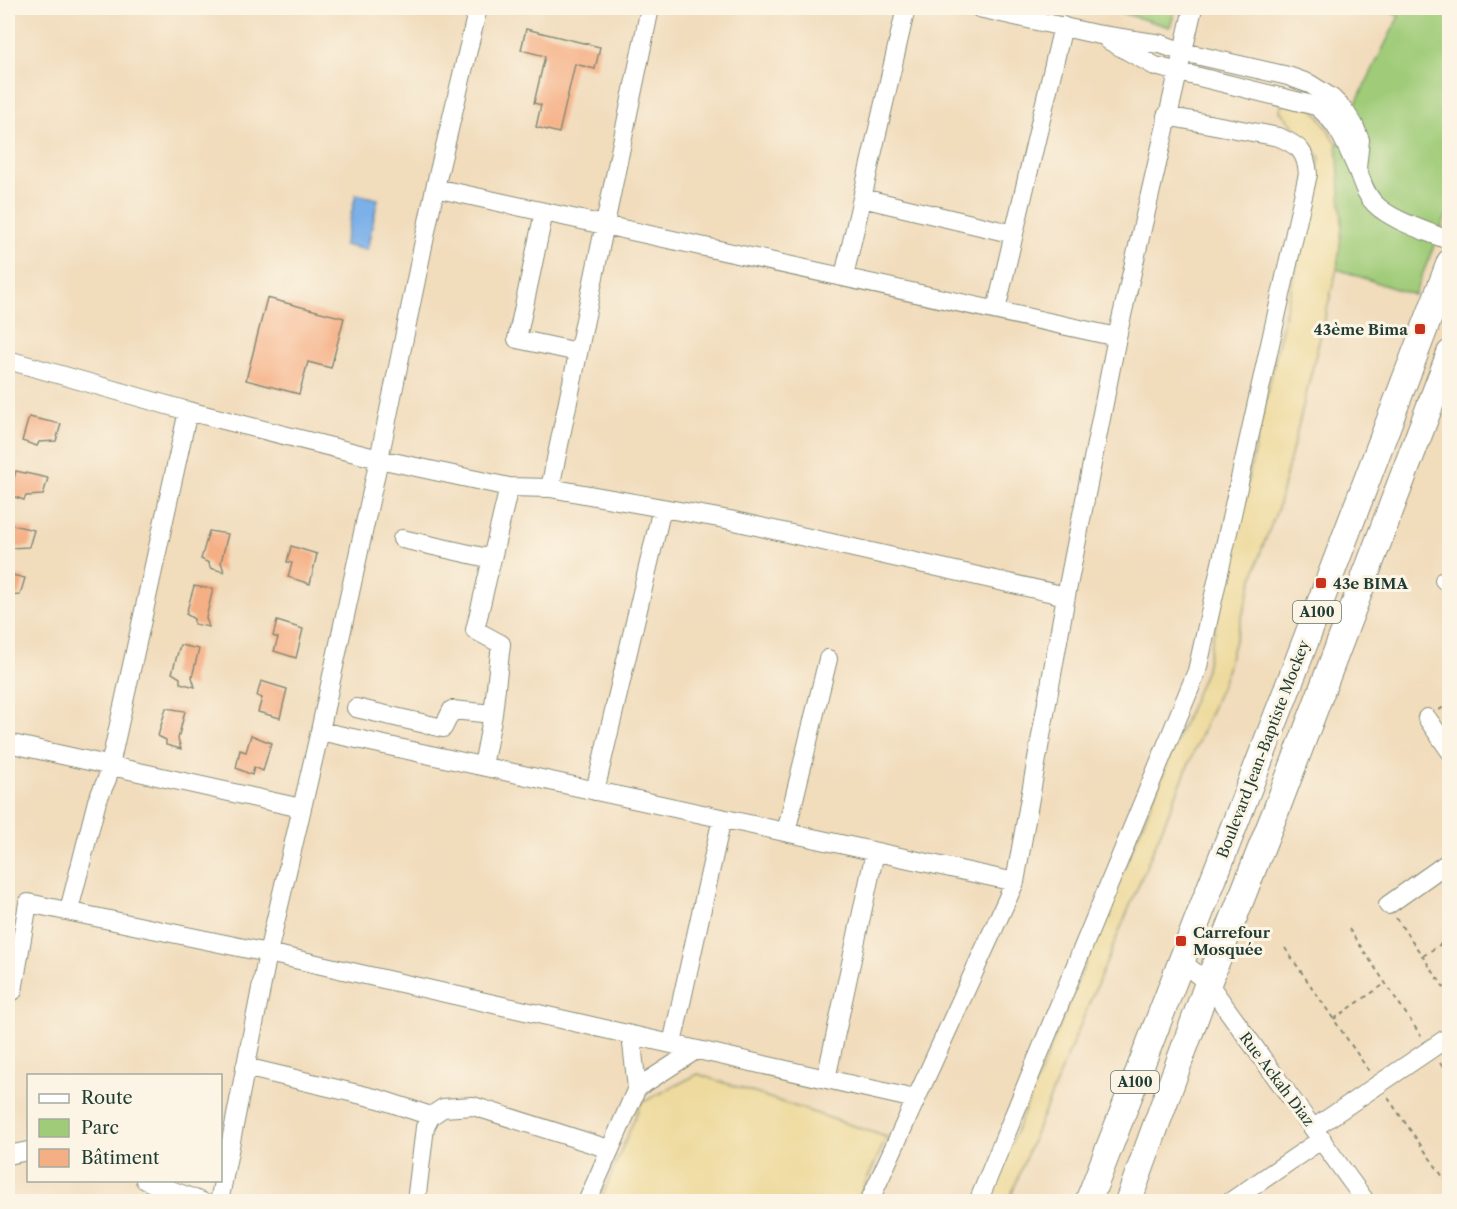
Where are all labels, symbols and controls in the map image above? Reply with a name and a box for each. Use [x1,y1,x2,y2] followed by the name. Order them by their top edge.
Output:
[1314,320,1408,339] place label: 43ème Bima
[1413,322,1427,336] marker: 43ème Bima
[1333,574,1408,593] place label: 43e BIMA
[1314,576,1328,590] marker: 43e BIMA
[1293,601,1341,623] road number: A100
[1213,637,1314,861] street label: Boulevard Jean-Baptiste Mockey
[1193,923,1271,959] place label: Carrefour Mosquée
[1174,934,1188,948] marker: Carrefour Mosquée
[1235,1028,1319,1130] street label: Rue Ackah Diaz
[1111,1071,1159,1093] road number: A100
[27,1074,222,1182] legend
[81,1087,133,1109] text: Route
[81,1117,119,1139] text: Parc
[81,1147,160,1169] text: Bâtiment

